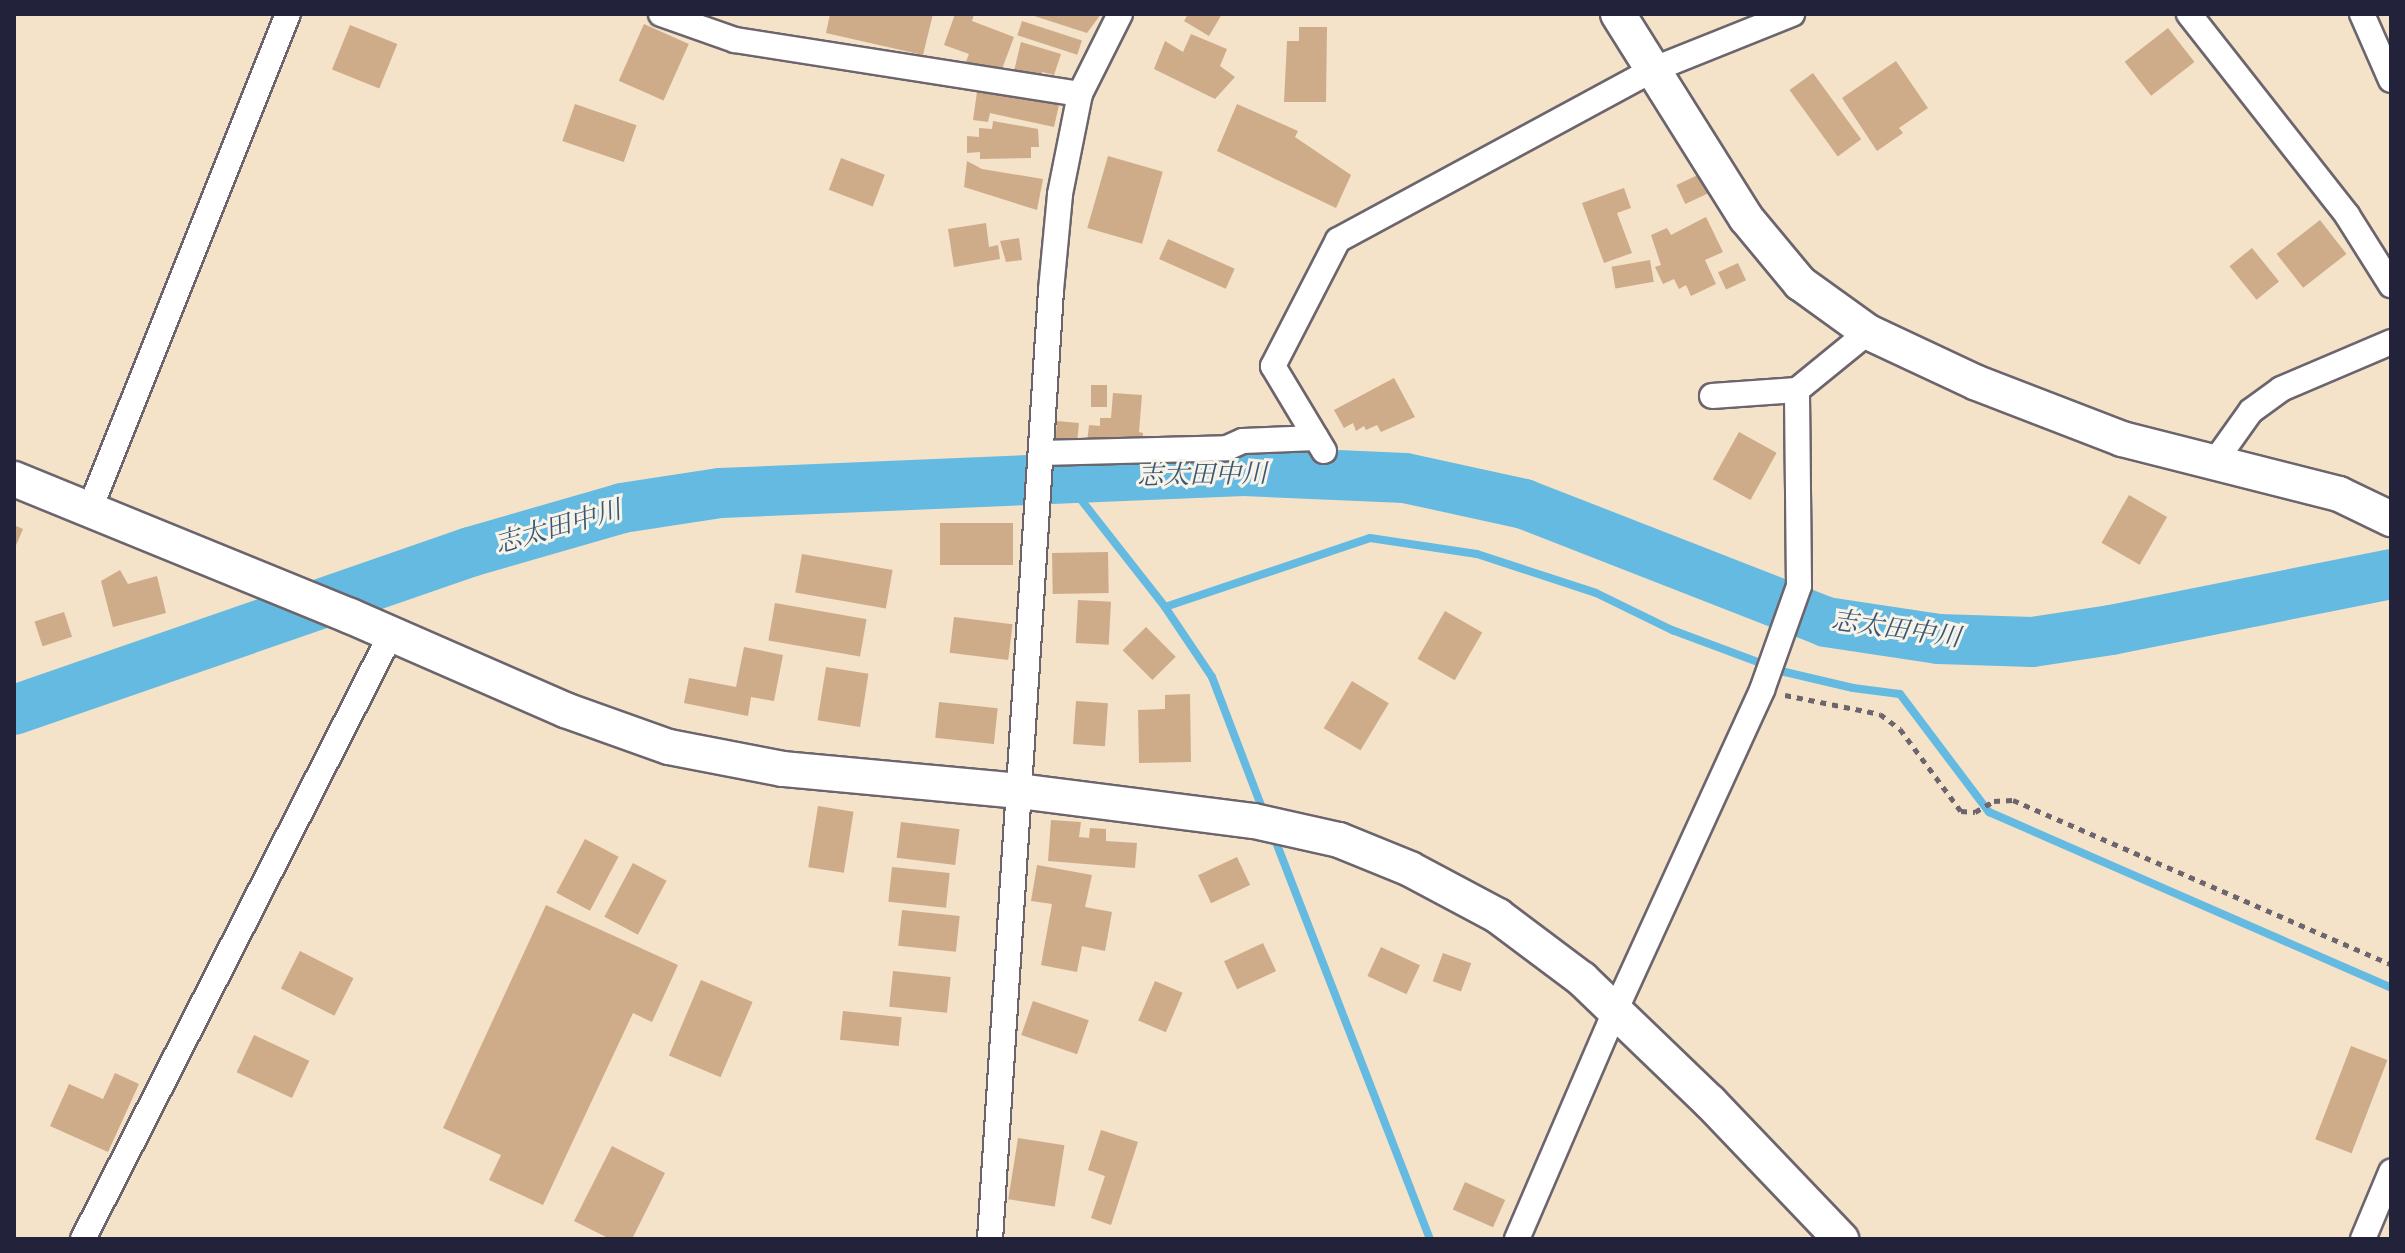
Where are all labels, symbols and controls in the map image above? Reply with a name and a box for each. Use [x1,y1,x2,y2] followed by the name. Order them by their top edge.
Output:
[1137,458,1267,492] water label: 志太田中川
[491,494,625,560] water label: 志太田中川
[1829,605,1963,653] water label: 志太田中川

